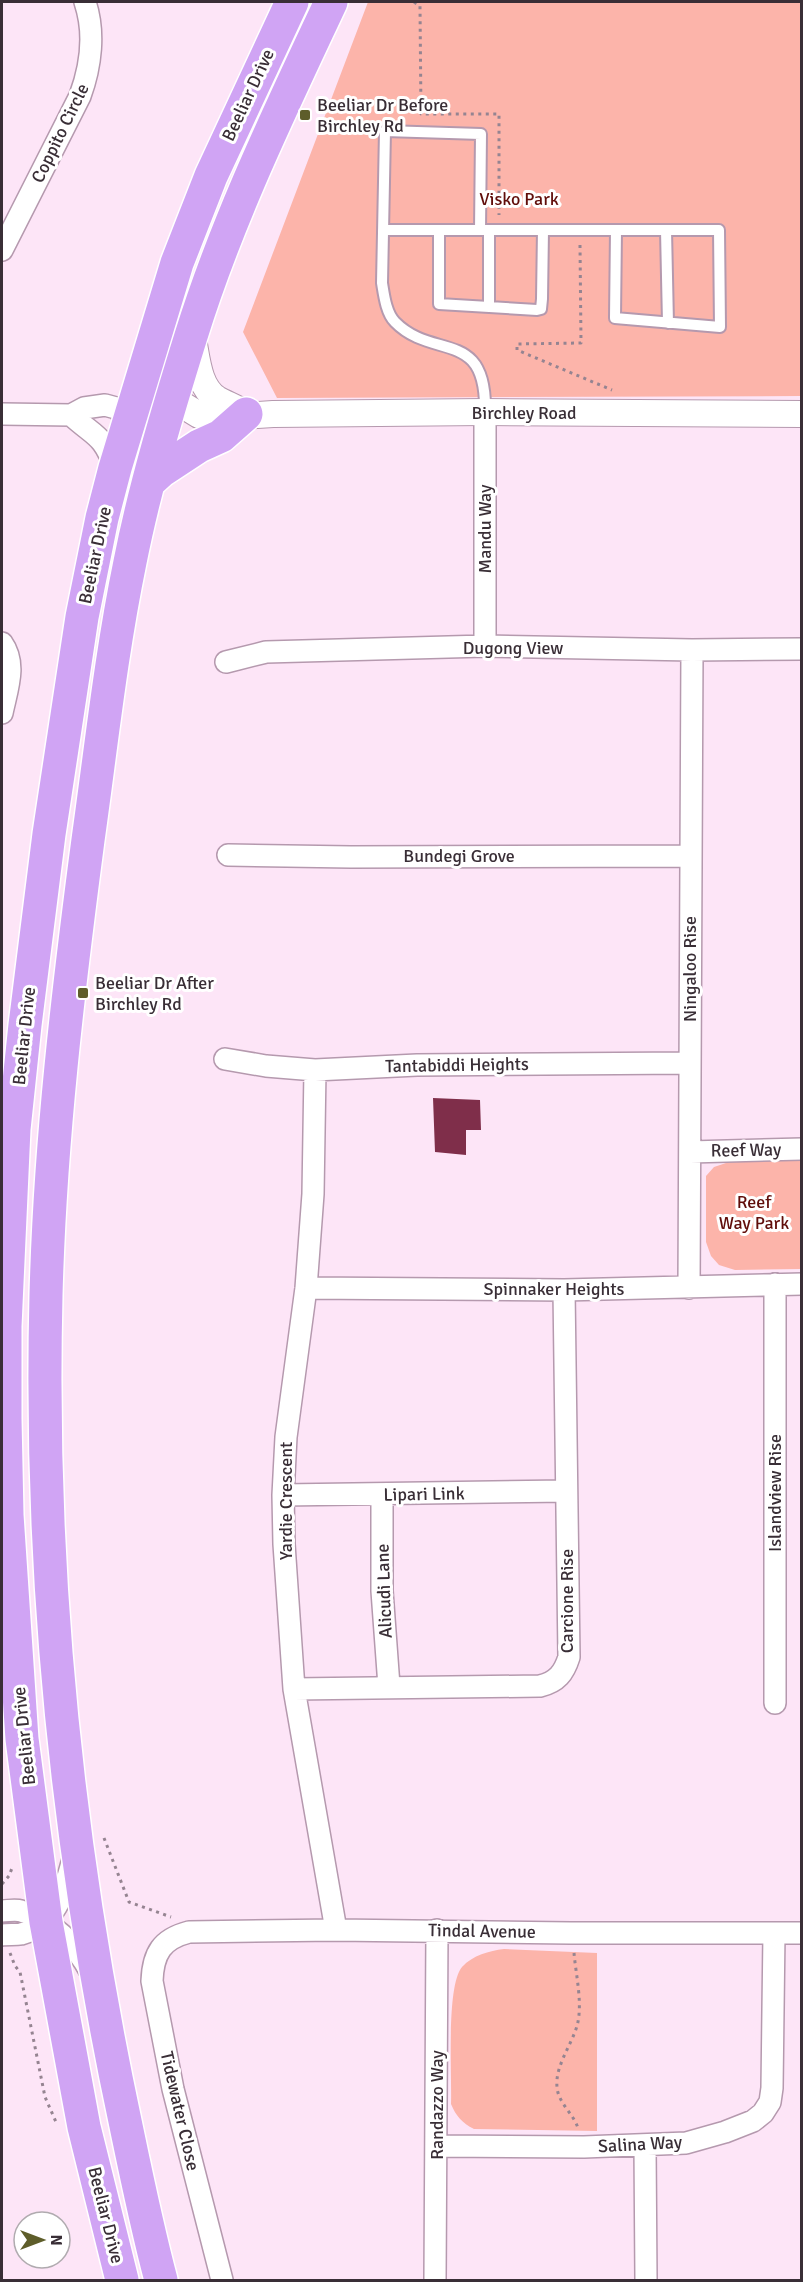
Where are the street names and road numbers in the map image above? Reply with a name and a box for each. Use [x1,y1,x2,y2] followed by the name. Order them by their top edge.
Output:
[217,46,279,144] street label: Beeliar Drive
[26,80,94,186] street label: Coppito Circle
[471,402,577,424] street label: Birchley Road
[474,484,496,573] street label: Mandu Way
[74,504,116,606] street label: Beeliar Drive
[463,637,563,659] street label: Dugong View
[403,845,515,867] street label: Bundegi Grove
[679,916,701,1022] street label: Ningaloo Rise
[8,986,40,1086] street label: Beeliar Drive
[385,1053,529,1077] street label: Tantabiddi Heights
[711,1138,782,1162] street label: Reef Way
[484,1278,625,1300] street label: Spinnaker Heights
[764,1434,786,1552] street label: Islandview Rise
[275,1442,297,1560] street label: Yardie Crescent
[383,1482,465,1506] street label: Lipari Link
[371,1543,397,1639] street label: Alicudi Lane
[556,1549,578,1653] street label: Carcione Rise
[8,1686,40,1786] street label: Beeliar Drive
[428,1919,536,1943] street label: Tindal Avenue
[156,2049,204,2173] street label: Tidewater Close
[426,2050,448,2160] street label: Randazzo Way
[597,2131,683,2157] street label: Salina Way
[83,2164,129,2266] street label: Beeliar Drive

